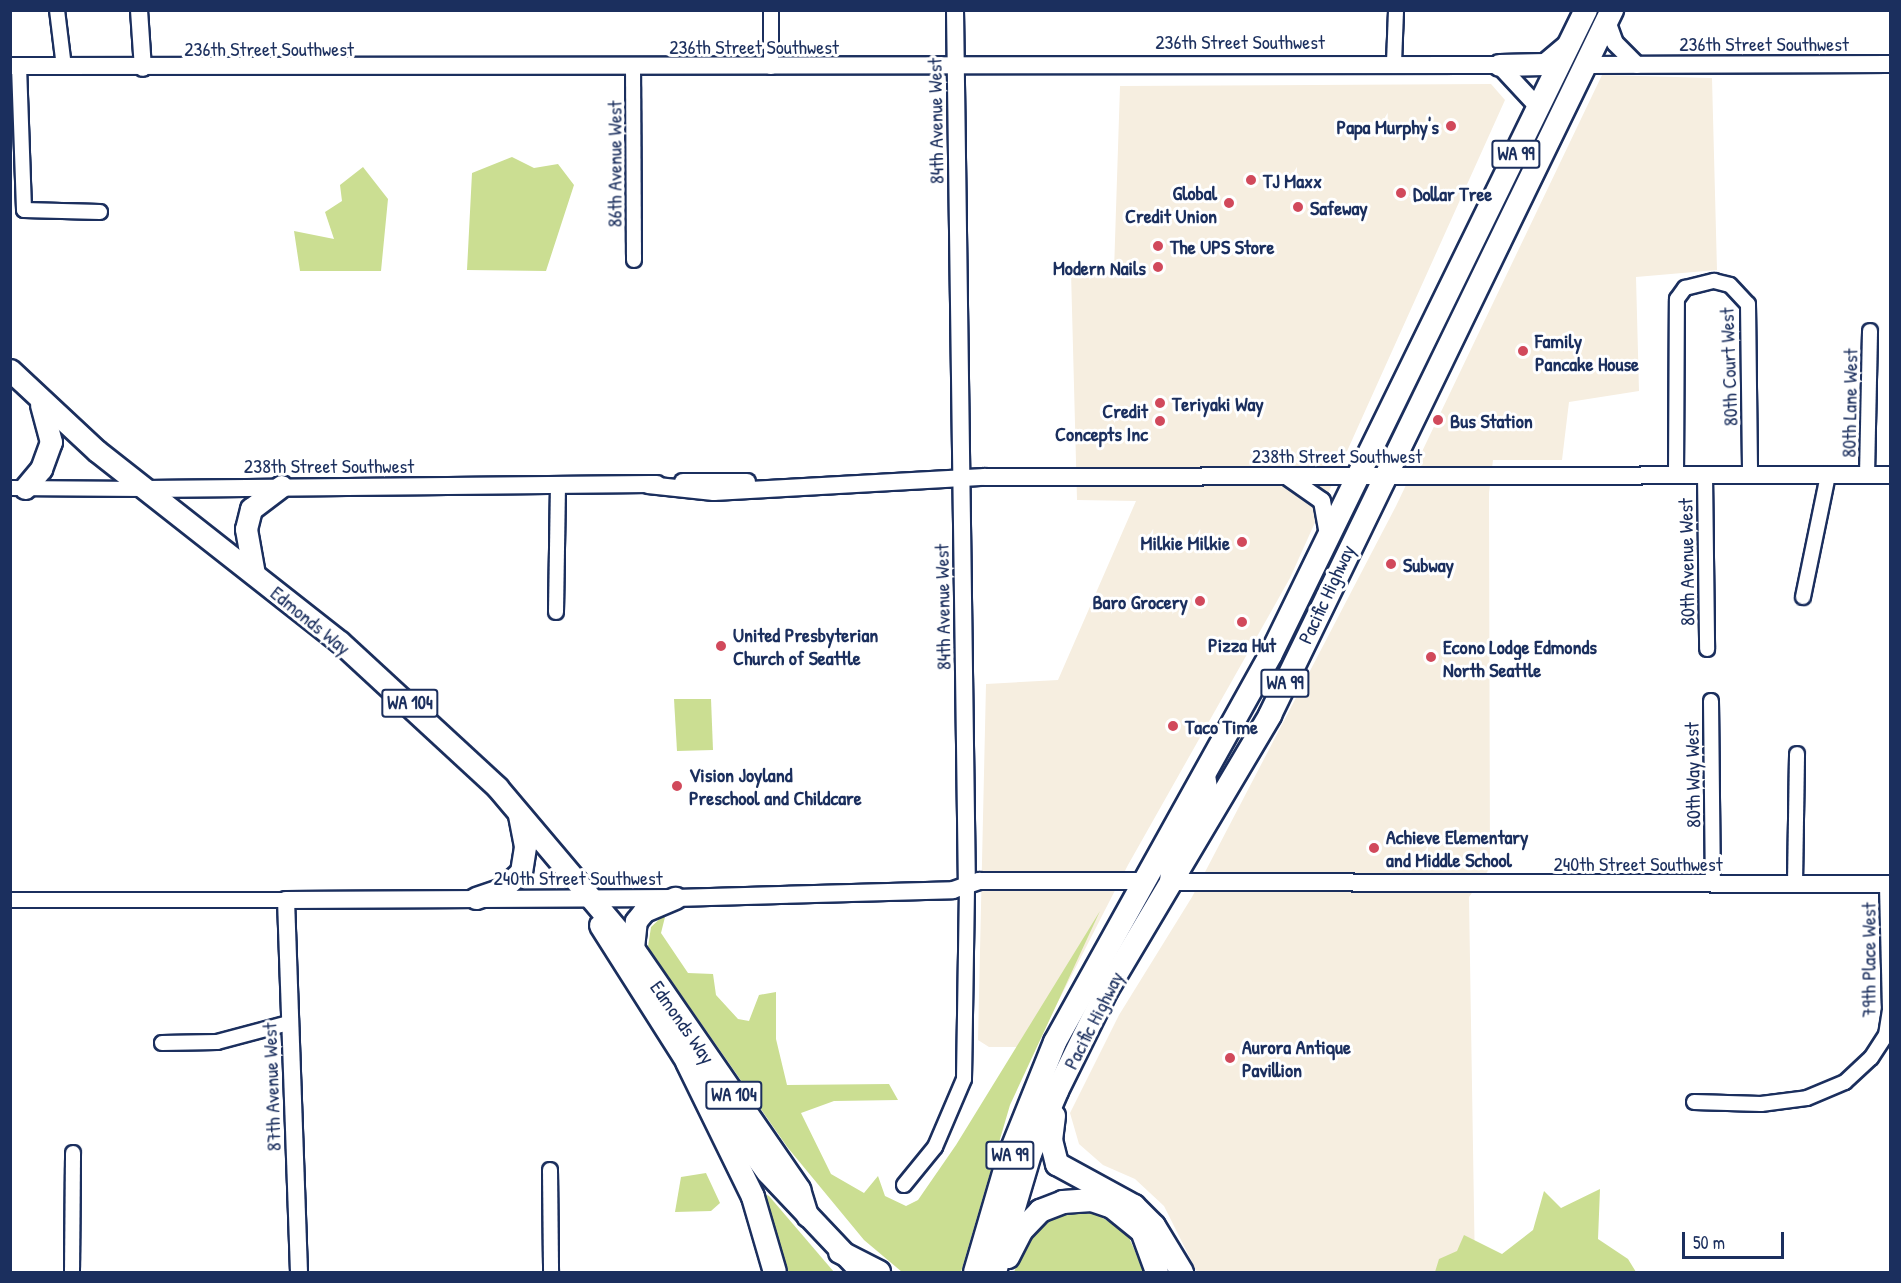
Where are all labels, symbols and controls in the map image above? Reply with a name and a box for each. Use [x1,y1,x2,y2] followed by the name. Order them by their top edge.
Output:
[1155,29,1325,53] street label: 236th Street Southwest
[1679,31,1849,55] street label: 236th Street Southwest
[669,34,839,58] street label: 236th Street Southwest
[184,36,354,60] street label: 236th Street Southwest
[922,58,948,184] street label: 84th Avenue West
[602,101,626,227] street label: 86th Avenue West
[1337,114,1439,138] place label: Papa Murphy's
[1444,119,1458,133] marker: Papa Murphy's
[1490,139,1541,169] road number: WA 99
[1263,168,1322,192] place label: TJ Maxx
[1244,173,1258,187] marker: TJ Maxx
[1125,180,1217,227] place label: Global Credit Union
[1413,181,1492,205] place label: Dollar Tree
[1394,186,1408,200] marker: Dollar Tree
[1310,195,1368,219] place label: Safeway
[1222,196,1236,210] marker: Global Credit Union
[1291,200,1305,214] marker: Safeway
[1170,234,1274,258] place label: The UPS Store
[1151,239,1165,253] marker: The UPS Store
[1053,255,1146,279] place label: Modern Nails
[1151,260,1165,274] marker: Modern Nails
[1714,307,1742,427] street label: 80th Court West
[1535,328,1639,375] place label: Family Pancake House
[1516,344,1530,358] marker: Family Pancake House
[1836,348,1862,458] street label: 80th Lane West
[1172,391,1264,415] place label: Teriyaki Way
[1153,396,1167,410] marker: Teriyaki Way
[1055,398,1148,445] place label: Credit Concepts Inc
[1450,408,1533,432] place label: Bus Station
[1431,413,1445,427] marker: Bus Station
[1153,414,1167,428] marker: Credit Concepts Inc
[1252,443,1422,467] street label: 238th Street Southwest
[244,453,414,477] street label: 238th Street Southwest
[1673,498,1699,626] street label: 80th Avenue West
[1141,530,1230,554] place label: Milkie Milkie
[1235,535,1249,549] marker: Milkie Milkie
[1293,541,1359,647] street label: Pacific Highway
[929,544,955,670] street label: 84th Avenue West
[1403,552,1454,576] place label: Subway
[1384,557,1398,571] marker: Subway
[266,580,356,660] street label: Edmonds Way
[1092,589,1188,613] place label: Baro Grocery
[1193,594,1207,608] marker: Baro Grocery
[1235,615,1249,629] marker: Pizza Hut
[733,622,878,669] place label: United Presbyterian Church of Seattle
[1208,632,1276,656] place label: Pizza Hut
[1443,634,1597,681] place label: Econo Lodge Edmonds North Seattle
[714,639,728,653] marker: United Presbyterian Church of Seattle
[1424,650,1438,664] marker: Econo Lodge Edmonds North Seattle
[1260,668,1310,698] road number: WA 99
[380,688,440,718] road number: WA 104
[1185,714,1258,738] place label: Taco Time
[1166,719,1180,733] marker: Taco Time
[1679,722,1705,828] street label: 80th Way West
[689,762,862,809] place label: Vision Joyland Preschool and Childcare
[670,779,684,793] marker: Vision Joyland Preschool and Childcare
[1386,825,1529,872] place label: Achieve Elementary and Middle School
[1367,841,1381,855] marker: Achieve Elementary and Middle School
[1553,851,1723,875] street label: 240th Street Southwest
[493,865,663,889] street label: 240th Street Southwest
[1856,902,1880,1018] street label: 79th Place West
[1058,967,1128,1073] street label: Pacific Highway
[646,976,720,1068] street label: Edmonds Way
[257,1022,285,1152] street label: 87th Avenue West
[1242,1034,1351,1081] place label: Aurora Antique Pavillion
[1223,1051,1237,1065] marker: Aurora Antique Pavillion
[704,1080,764,1110] road number: WA 104
[984,1140,1036,1170] road number: WA 99
[1685,1220,1787,1258] scale bar
[1693,1230,1725,1255] text: 50 m

